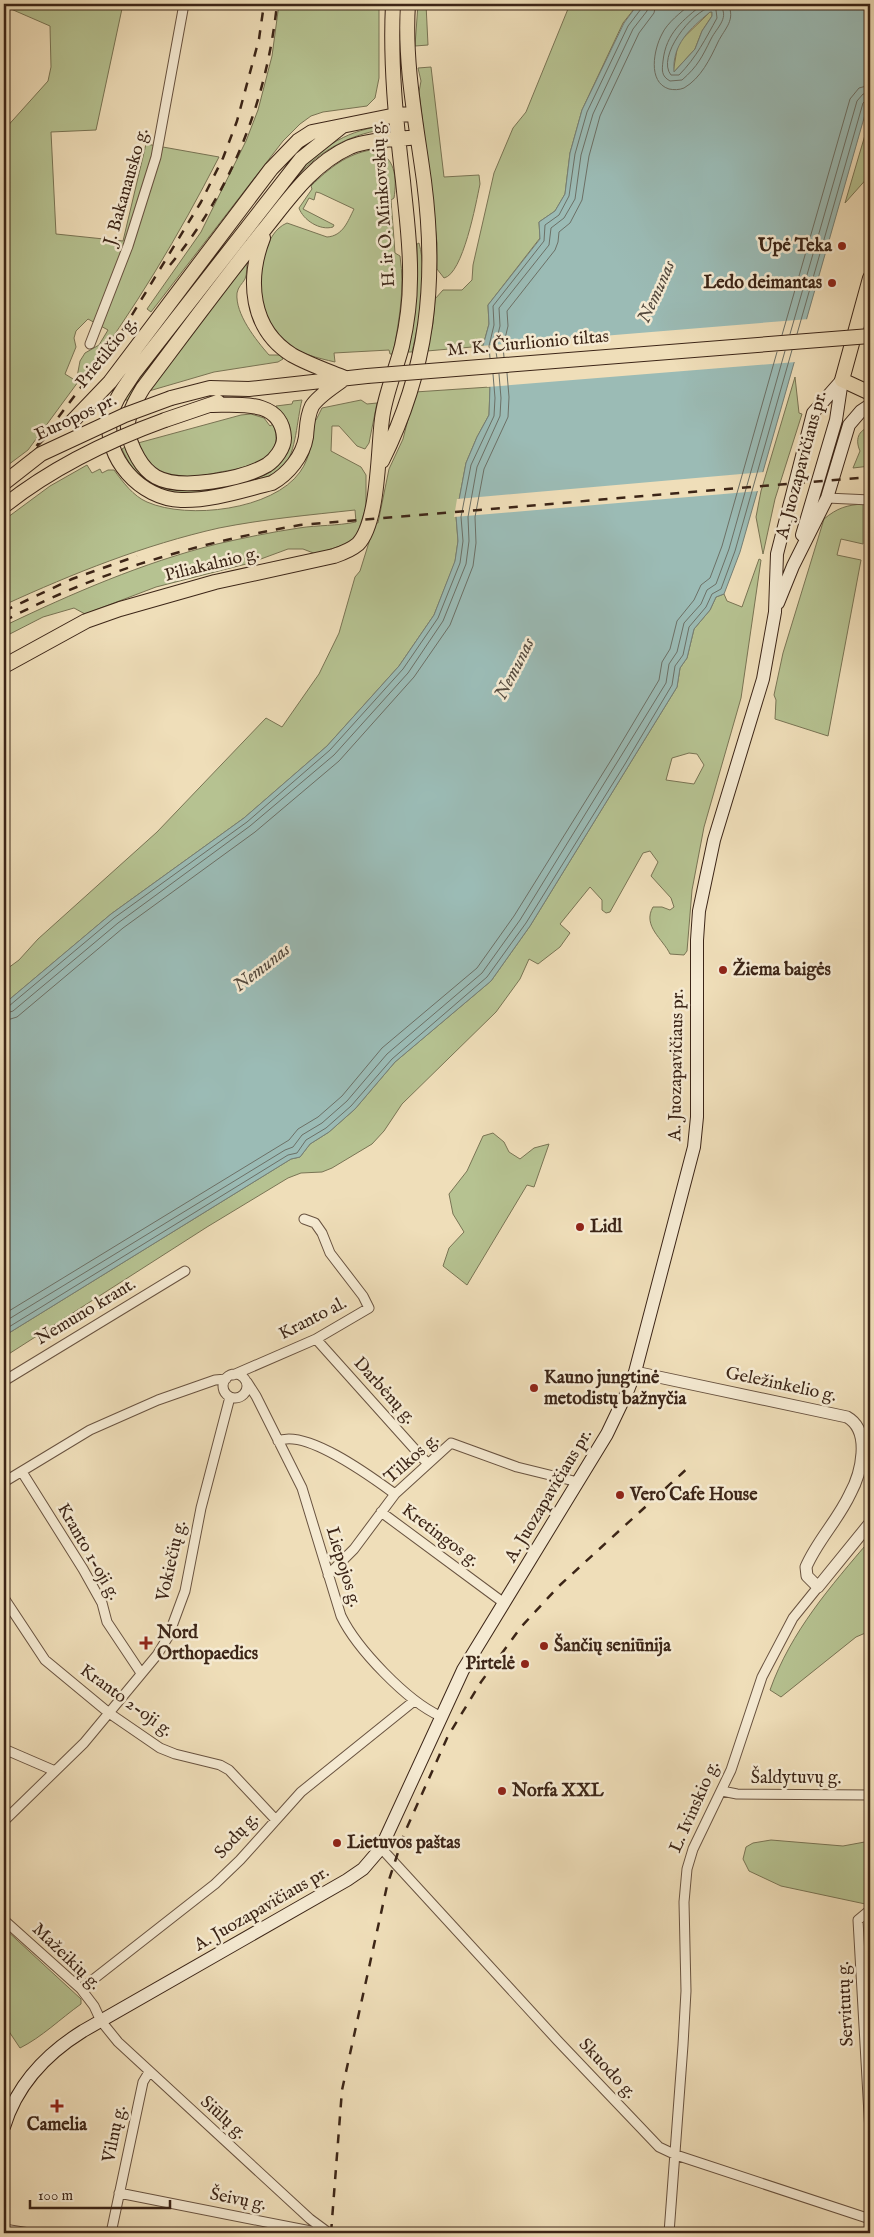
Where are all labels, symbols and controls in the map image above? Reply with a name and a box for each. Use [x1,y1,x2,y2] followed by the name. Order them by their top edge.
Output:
[367,120,401,288] street label: H. ir O. Minkovskių g.
[99,126,155,250] street label: J. Bakanausko g.
[757,235,833,258] place label: Upė Teka
[836,240,848,252] marker: Upė Teka
[633,256,682,327] water label: Nemunas
[703,272,823,295] place label: Ledo deimantas
[826,277,838,289] marker: Ledo deimantas
[71,313,143,393] street label: Prietilčio g.
[446,323,610,363] street label: M. K. Čiurlionio tiltas
[31,389,121,447] street label: Europos pr.
[771,389,833,542] street label: A. Juozapavičiaus pr.
[162,542,262,588] street label: Piliakalnio g.
[489,634,541,704] water label: Nemunas
[229,938,296,998] water label: Nemunas
[733,957,831,982] place label: Žiema baigės
[717,964,729,976] marker: Žiema baigės
[664,989,690,1142] street label: A. Juozapavičiaus pr.
[590,1216,623,1239] place label: Lidl
[574,1221,586,1233] marker: Lidl
[32,1273,140,1351] street label: Nemuno krant.
[275,1292,351,1346] street label: Kranto al.
[348,1352,420,1430] street label: Darbėnų g.
[723,1362,839,1408] street label: Geležinkelio g.
[544,1367,687,1411] place label: Kauno jungtinė metodistų bažnyčia
[528,1382,540,1394] marker: Kauno jungtinė metodistų bažnyčia
[499,1425,598,1568] street label: A. Juozapavičiaus pr.
[380,1429,444,1489] street label: Tilkos g.
[629,1484,758,1507] place label: Vero Cafe House
[614,1489,626,1501] marker: Vero Cafe House
[396,1499,484,1573] street label: Kretingos g.
[51,1500,125,1604] street label: Kranto 1-oji g.
[151,1518,192,1605] street label: Vokiečių g.
[320,1524,366,1610] street label: Liepojos g.
[156,1622,259,1666] place label: Nord Orthopaedics
[554,1633,672,1658] place label: Šančių seniūnija
[139,1636,153,1650] marker: Nord Orthopaedics
[538,1640,550,1652] marker: Šančių seniūnija
[466,1653,516,1676] place label: Pirtelė
[519,1658,531,1670] marker: Pirtelė
[75,1659,177,1743] street label: Kranto 2-oji g.
[665,1758,725,1856] street label: L. Ivinskio g.
[751,1765,841,1790] street label: Šaldytuvų g.
[511,1780,605,1803] place label: Norfa XXL
[496,1785,508,1797] marker: Norfa XXL
[210,1808,264,1864] street label: Sodų g.
[347,1832,461,1855] place label: Lietuvos paštas
[331,1837,343,1849] marker: Lietuvos paštas
[189,1861,334,1958] street label: A. Juozapavičiaus pr.
[27,1918,105,1996] street label: Mažeikių g.
[832,1961,860,2047] street label: Servitutų g.
[573,2034,641,2104] street label: Skuodo g.
[195,2091,251,2145] street label: Siūlų g.
[51,2100,63,2112] marker: Camelia
[98,2103,132,2166] street label: Vilnų g.
[27,2114,88,2137] place label: Camelia
[30,2177,170,2209] scale bar
[208,2181,269,2217] street label: Šeivų g.
[38,2186,74,2205] text: 100 m

